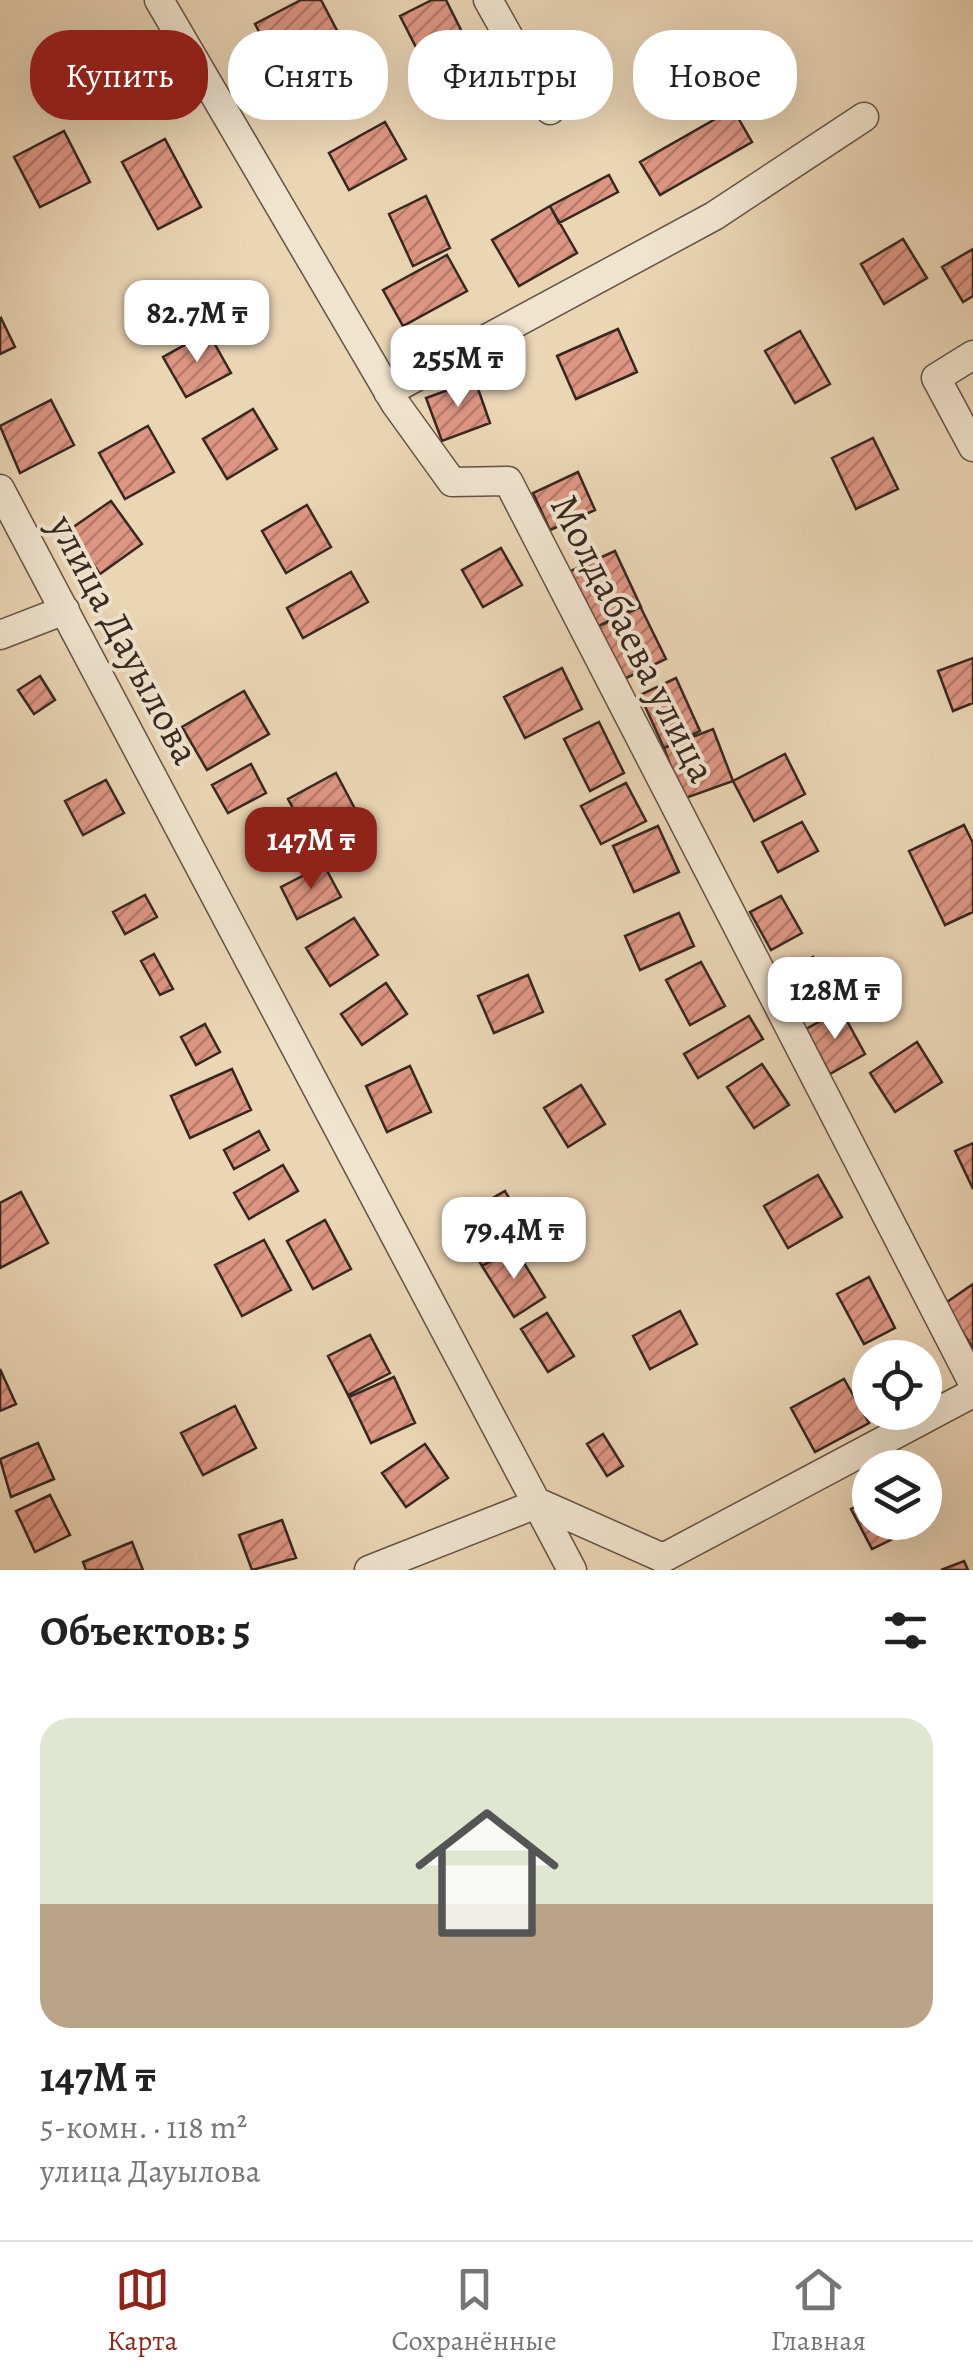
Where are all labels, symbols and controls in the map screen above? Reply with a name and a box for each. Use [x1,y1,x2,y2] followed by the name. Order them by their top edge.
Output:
[30,30,208,120] chip: Купить
[228,30,388,120] chip: Снять
[408,30,613,120] chip: Фильтры
[633,30,797,120] chip: Новое
[105,280,289,365] pin: 82.7M ₸
[146,290,248,334] text: 82.7M ₸
[377,325,539,410] pin: 255M ₸
[413,335,503,379] text: 255M ₸
[537,485,730,792] street label: Молдабаева улица
[35,504,214,774] street label: улица Дауылова
[230,807,392,892] pin: 147M ₸
[267,817,355,861] text: 147M ₸
[754,957,916,1042] pin: 128M ₸
[790,967,880,1011] text: 128M ₸
[422,1197,606,1282] pin: 79.4M ₸
[464,1207,564,1251] text: 79.4M ₸
[852,1340,942,1540] map controls
[852,1340,942,1430] button: locate
[852,1450,942,1540] button: layers
[40,1602,251,1659] text: Объектов: 5
[878,1603,933,1658] icon: filters
[397,1783,577,1963] icon: home
[40,2048,156,2105] text: 147M ₸
[40,2105,247,2149] text: 5-комн. · 118 m²
[40,2149,261,2193] text: улица Дауылова
[107,2262,178,2360] tab: Карта
[392,2262,557,2360] tab: Сохранённые
[771,2262,866,2360] tab: Главная

